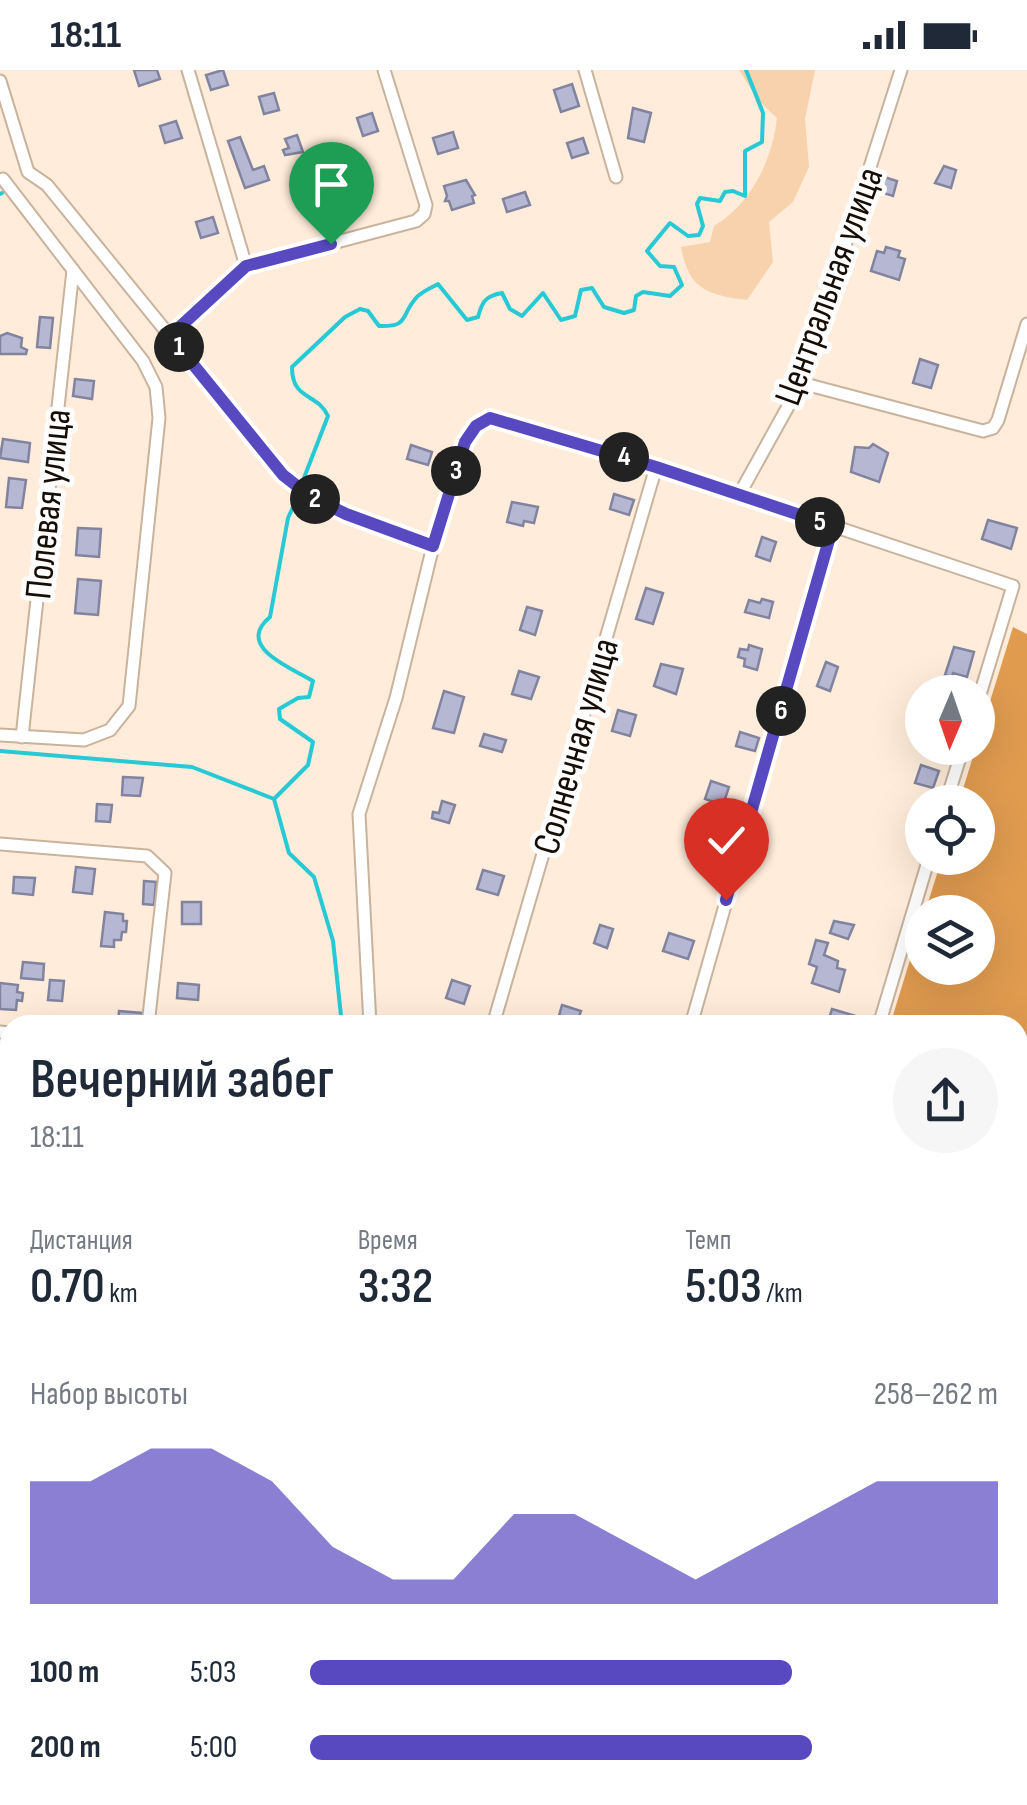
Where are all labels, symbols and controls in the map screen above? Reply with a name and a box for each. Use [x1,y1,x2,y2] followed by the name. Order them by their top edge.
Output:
[50,13,121,58] text: 18:11
[289,142,374,245] pin
[304,157,359,212] icon: arrive
[766,161,893,412] street label: Центральная улица
[154,322,204,372] pin: 1
[174,330,184,363] text: 1
[16,407,81,601] street label: Полевая улица
[599,432,649,482] pin: 4
[617,440,631,473] text: 4
[431,446,481,496] pin: 3
[450,454,462,487] text: 3
[290,474,340,524] pin: 2
[309,482,321,515] text: 2
[795,497,845,547] pin: 5
[814,505,826,538] text: 5
[524,633,629,860] street label: Солнечная улица
[905,675,995,765] north arrow
[905,675,995,985] map controls
[756,686,806,736] pin: 6
[774,694,788,727] text: 6
[905,785,995,875] button: locate
[684,798,769,901] pin
[699,813,754,868] icon: check
[905,895,995,985] button: layers
[30,1047,334,1114] text: Вечерний забег
[893,1048,998,1153] button: share
[30,1118,84,1157] text: 18:11
[30,1224,133,1257] text: Дистанция
[358,1224,418,1257] text: Время
[685,1224,731,1257] text: Темп
[30,1257,105,1317] text: 0.70
[358,1257,433,1317] text: 3:32
[685,1257,762,1317] text: 5:03
[105,1277,138,1310] text: km
[762,1277,803,1310] text: /km
[30,1375,188,1414] text: Набор высоты
[874,1375,998,1414] text: 258–262 m
[30,1653,99,1692] text: 100 m
[190,1653,237,1692] text: 5:03
[30,1728,101,1767] text: 200 m
[190,1728,237,1767] text: 5:00

